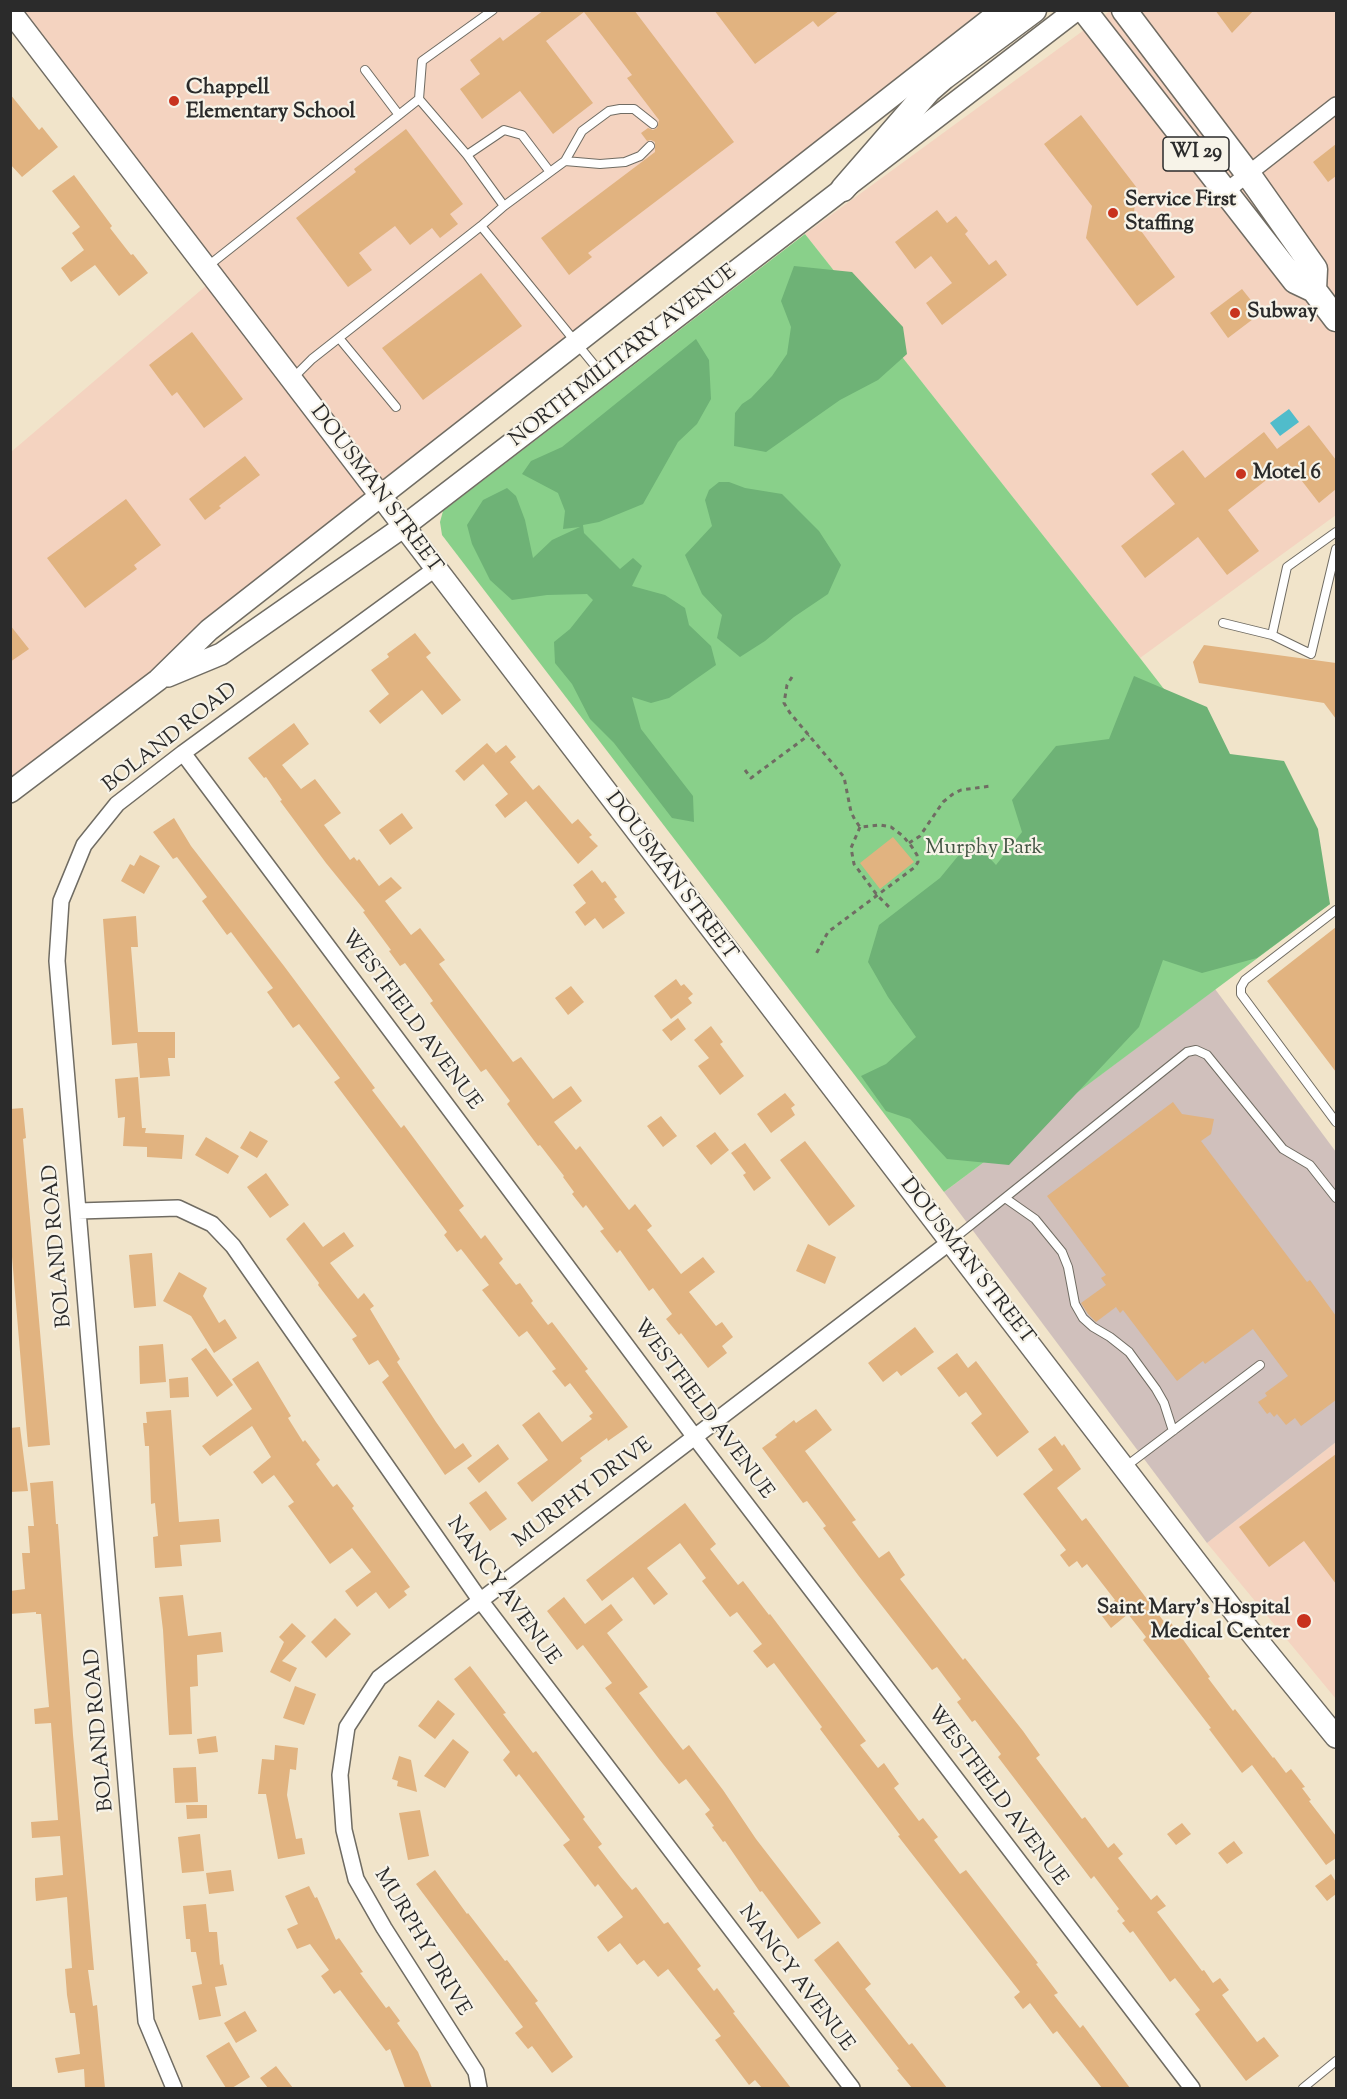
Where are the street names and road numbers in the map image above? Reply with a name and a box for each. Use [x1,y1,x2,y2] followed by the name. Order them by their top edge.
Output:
[1163,137,1229,171] road number: WI 29
[505,260,743,454] street label: NORTH MILITARY AVENUE
[304,401,446,579] street label: DOUSMAN STREET
[99,679,243,799] street label: BOLAND ROAD
[599,788,741,966] street label: DOUSMAN STREET
[334,926,486,1116] street label: WESTFIELD AVENUE
[39,1163,79,1329] street label: BOLAND ROAD
[893,1174,1039,1350] street label: DOUSMAN STREET
[626,1315,778,1505] street label: WESTFIELD AVENUE
[509,1434,659,1554] street label: MURPHY DRIVE
[440,1513,564,1671] street label: NANCY AVENUE
[81,1647,121,1813] street label: BOLAND ROAD
[920,1702,1072,1892] street label: WESTFIELD AVENUE
[367,1865,475,2021] street label: MURPHY DRIVE
[732,1901,858,2057] street label: NANCY AVENUE

